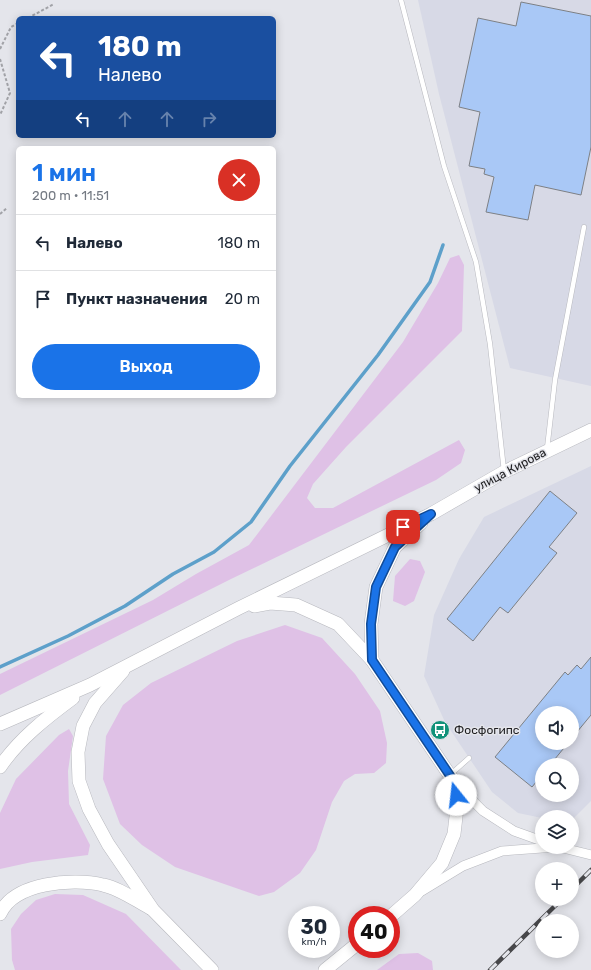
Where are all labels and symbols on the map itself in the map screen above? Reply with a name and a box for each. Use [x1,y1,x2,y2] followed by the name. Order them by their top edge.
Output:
[471,445,549,495] street label: улица Кирова
[386,510,420,544] pin
[429,719,451,741] bus stop icon: Фосфогипс
[454,723,520,737] place label: Фосфогипс
[435,774,477,816] position arrow
[348,906,400,958] speed limit sign: 40

